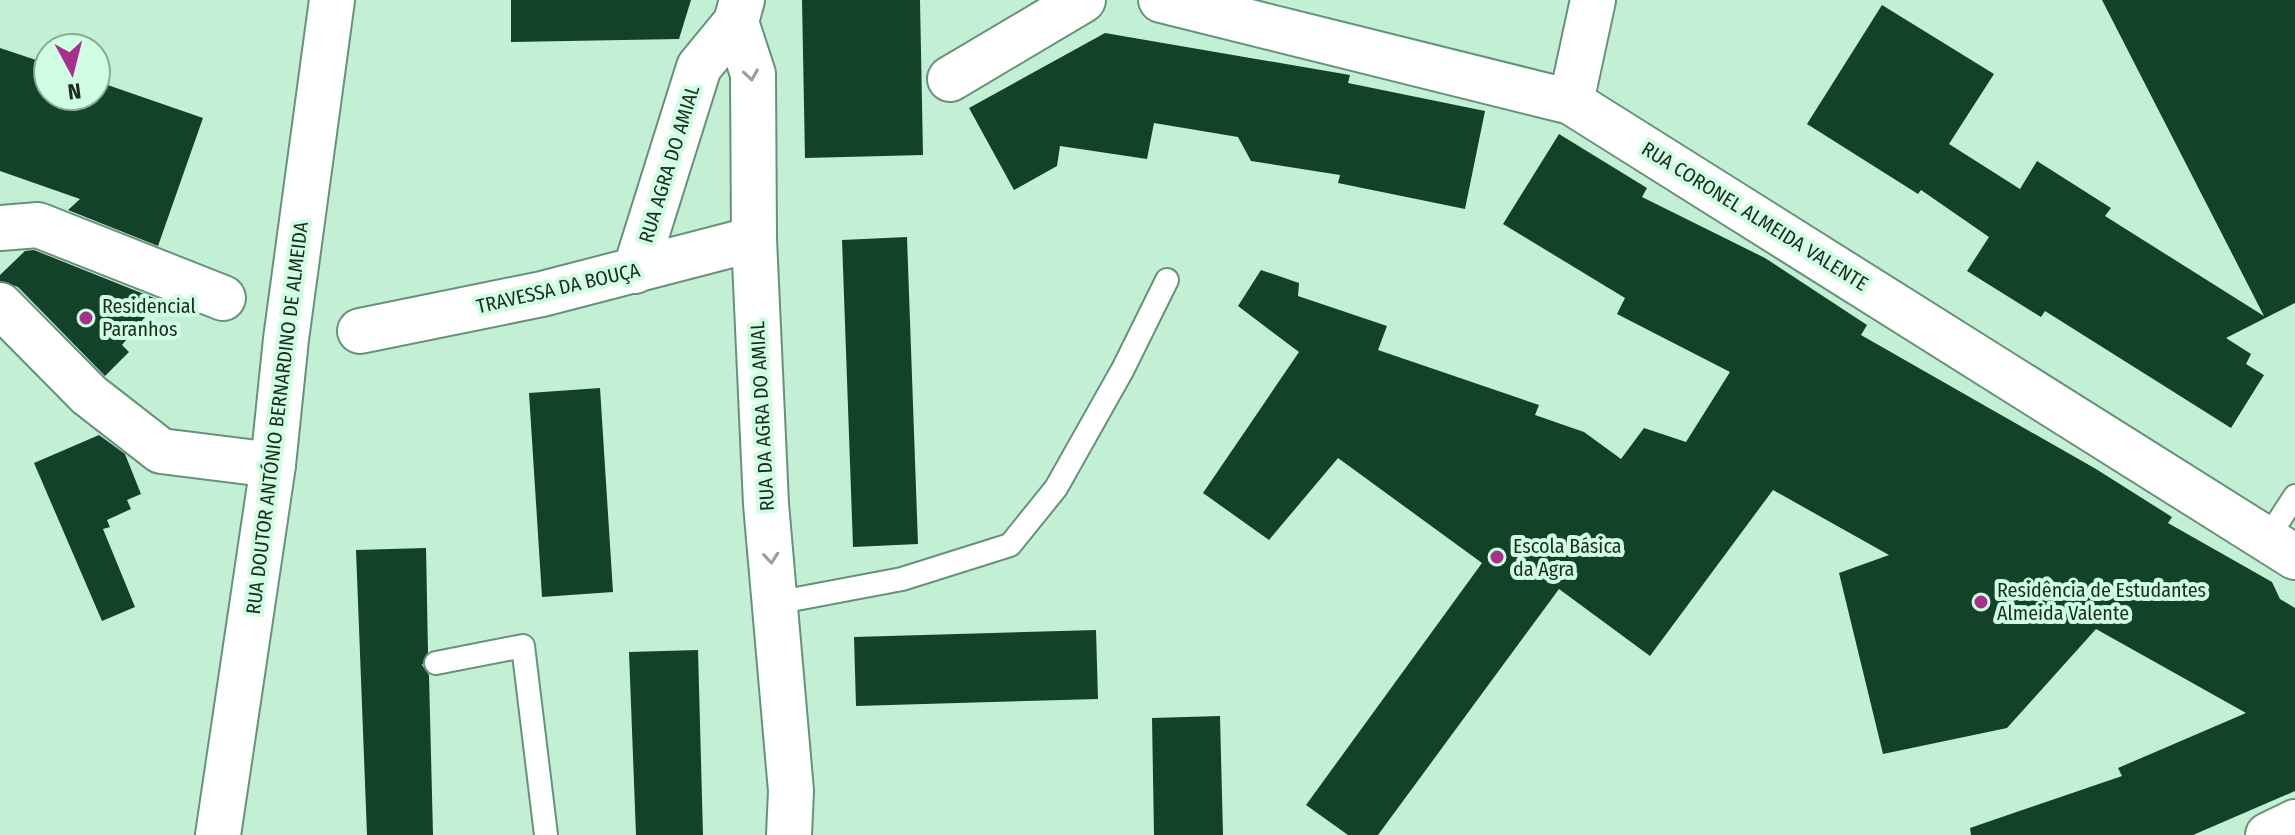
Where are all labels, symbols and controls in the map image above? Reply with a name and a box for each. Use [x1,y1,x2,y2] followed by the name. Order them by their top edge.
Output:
[32,32,112,112] north arrow
[742,68,759,82] one-way arrow
[66,77,83,106] text: N
[634,82,704,246] street label: RUA AGRA DO AMIAL
[1637,136,1873,296] street label: RUA CORONEL ALMEIDA VALENTE
[241,220,313,616] street label: RUA DOUTOR ANTÓNIO BERNARDINO DE ALMEIDA
[474,257,643,319] street label: TRAVESSA DA BOUÇA
[102,294,196,341] place label: Residencial Paranhos
[77,309,95,327] marker: Residencial Paranhos
[745,320,779,512] street label: RUA DA AGRA DO AMIAL
[1513,534,1622,581] place label: Escola Básica da Agra
[1488,548,1506,566] marker: Escola Básica da Agra
[762,552,779,565] one-way arrow
[1997,578,2206,625] place label: Residência de Estudantes Almeida Valente
[1972,593,1990,611] marker: Residência de Estudantes Almeida Valente

